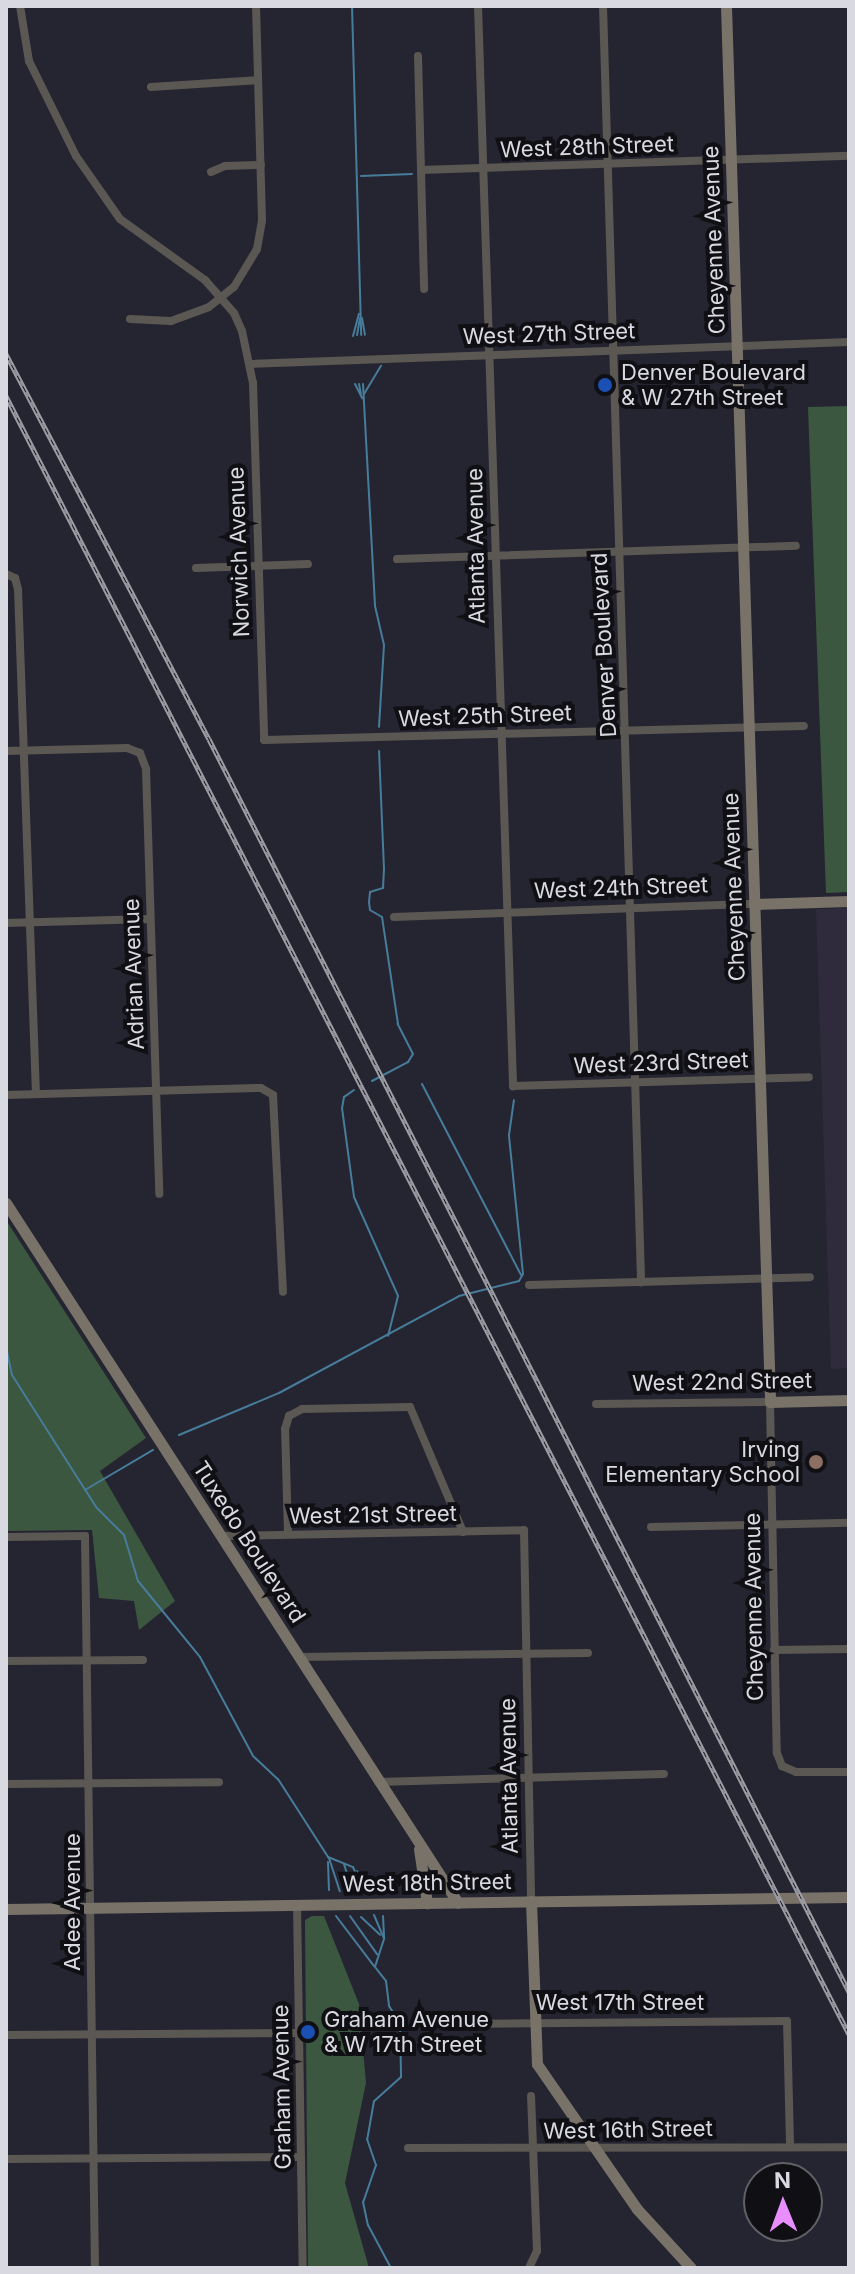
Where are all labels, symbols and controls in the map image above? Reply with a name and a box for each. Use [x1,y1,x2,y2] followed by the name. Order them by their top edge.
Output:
[500,131,674,163] street label: West 28th Street
[698,145,730,335] street label: Cheyenne Avenue
[462,318,636,350] street label: West 27th Street
[621,359,806,410] place label: Denver Boulevard & W 27th Street
[596,376,614,394] marker: Denver Boulevard & W 27th Street
[223,466,255,638] street label: Norwich Avenue
[461,468,491,624] street label: Atlanta Avenue
[586,552,622,738] street label: Denver Boulevard
[398,700,572,732] street label: West 25th Street
[718,792,750,982] street label: Cheyenne Avenue
[534,872,708,904] street label: West 24th Street
[118,898,150,1050] street label: Adrian Avenue
[573,1047,749,1079] street label: West 23rd Street
[632,1367,812,1397] street label: West 22nd Street
[605,1436,800,1488] place label: Irving Elementary School
[807,1453,825,1471] marker: Irving Elementary School
[187,1456,311,1628] street label: Tuxedo Boulevard
[289,1500,457,1530] street label: West 21st Street
[739,1513,769,1701] street label: Cheyenne Avenue
[494,1698,524,1854] street label: Atlanta Avenue
[60,1833,86,1971] street label: Adee Avenue
[342,1868,512,1898] street label: West 18th Street
[536,1990,704,2016] street label: West 17th Street
[267,2004,297,2170] street label: Graham Avenue
[324,2006,489,2058] place label: Graham Avenue & W 17th Street
[299,2023,317,2041] marker: Graham Avenue & W 17th Street
[543,2115,713,2145] street label: West 16th Street
[743,2162,823,2242] north arrow
[774,2167,791,2193] text: N

